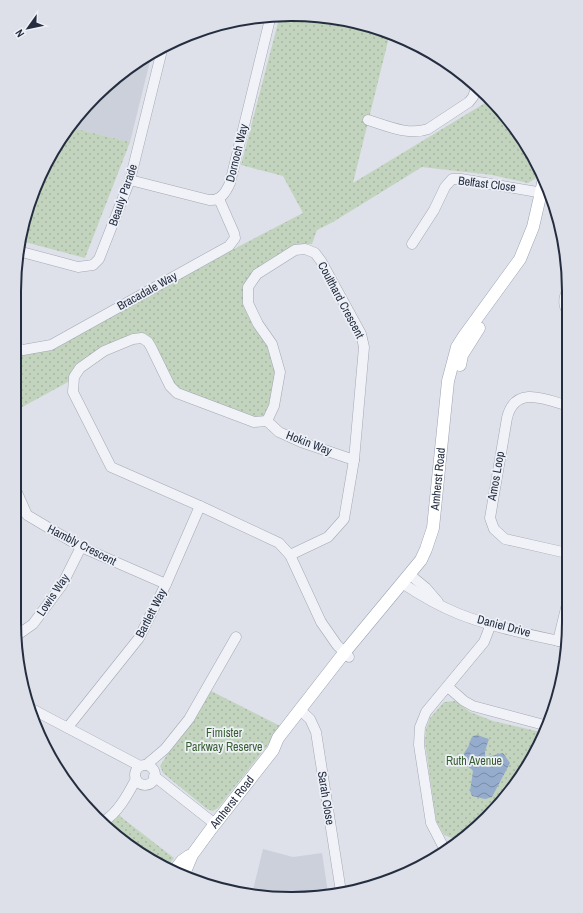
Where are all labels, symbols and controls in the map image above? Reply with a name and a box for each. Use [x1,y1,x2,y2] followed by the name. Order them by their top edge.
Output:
[8,8,48,48] north arrow
[12,27,27,40] text: N
[222,122,252,184] street label: Dornoch Way
[105,162,141,228] street label: Beauly Parade
[457,173,517,195] street label: Belfast Close
[314,259,368,341] street label: Coulthard Crescent
[114,268,180,314] street label: Bracadale Way
[284,427,334,459] street label: Hokin Way
[427,447,449,512] street label: Amherst Road
[484,450,508,503] street label: Amos Loop
[45,521,119,569] street label: Hambly Crescent
[33,571,73,619] street label: Lowis Way
[132,586,170,640] street label: Bartlett Way
[476,611,532,641] street label: Daniel Drive
[185,725,263,755] park label: Fimister Parkway Reserve
[446,753,502,769] park label: Ruth Avenue
[314,770,338,826] street label: Sarah Close
[206,772,258,833] street label: Amherst Road

